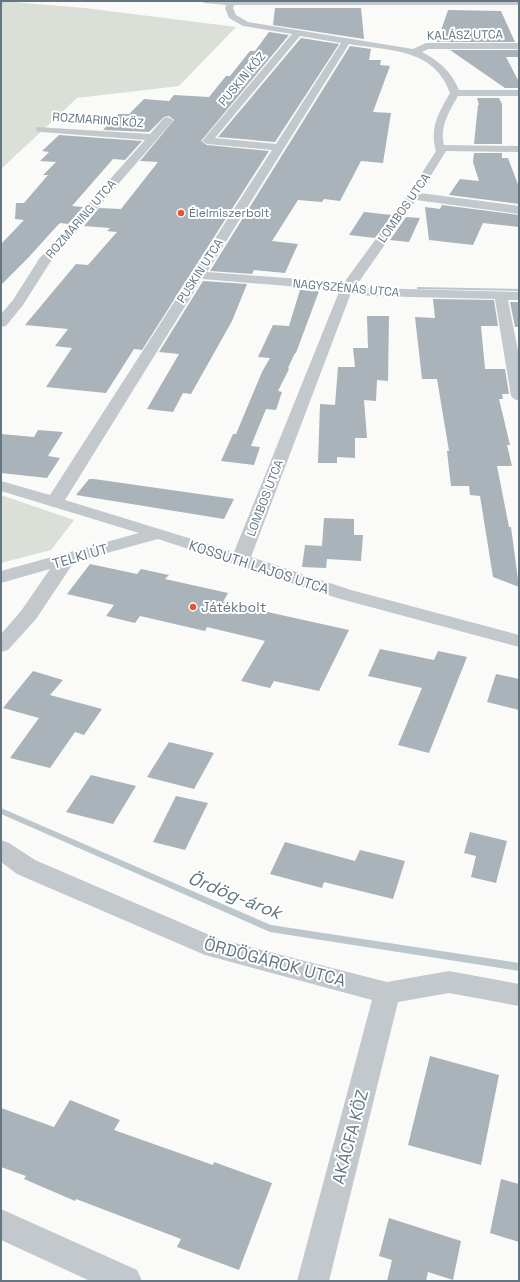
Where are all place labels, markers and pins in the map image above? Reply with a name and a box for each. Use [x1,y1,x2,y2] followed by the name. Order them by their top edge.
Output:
[189,205,270,221] place label: Élelmiszerbolt
[176,208,186,218] marker: Élelmiszerbolt
[201,598,266,616] place label: Játékbolt
[188,602,198,612] marker: Játékbolt

